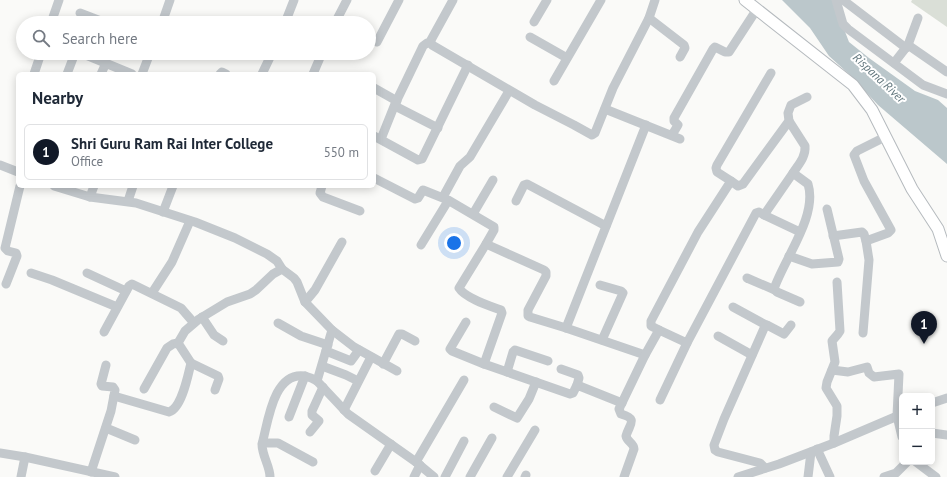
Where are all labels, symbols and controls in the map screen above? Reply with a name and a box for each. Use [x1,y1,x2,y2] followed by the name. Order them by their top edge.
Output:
[16,16,376,60] search box
[30,27,52,49] icon: search
[62,29,138,48] text: Search here
[850,50,909,106] water label: Rispana River
[32,87,83,109] text: Nearby
[71,134,273,153] text: Shri Guru Ram Rai Inter College
[42,144,50,161] text: 1
[324,144,359,161] text: 550 m
[71,153,103,170] text: Office
[444,233,464,253] your location
[911,311,937,344] pin: 1
[899,393,935,465] map controls
[899,393,935,429] button: +
[899,429,935,465] button: −

